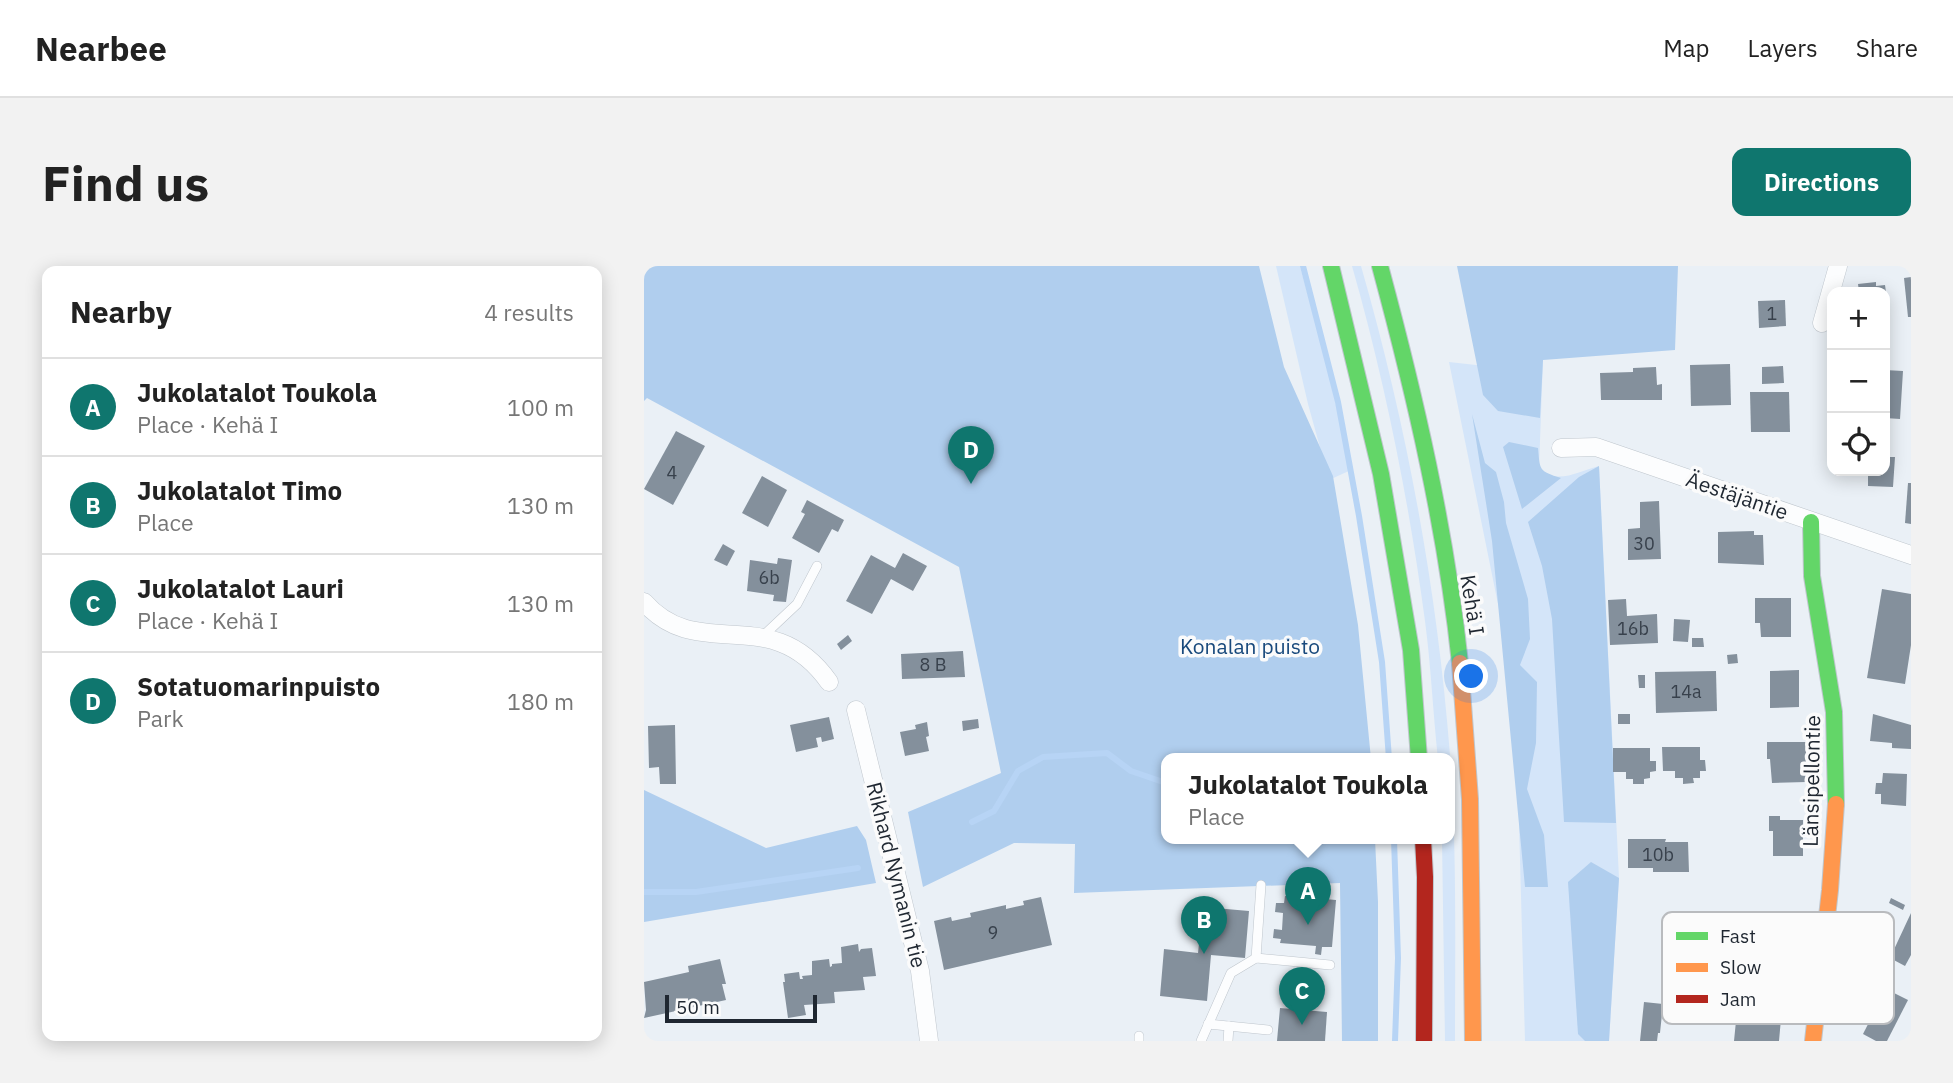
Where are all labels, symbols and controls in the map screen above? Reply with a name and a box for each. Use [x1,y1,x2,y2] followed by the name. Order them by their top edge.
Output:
[35,27,167,70] text: Nearbee
[1663,32,1710,64] text: Map
[1748,32,1818,64] text: Layers
[1856,32,1918,64] text: Share
[1732,148,1911,216] button: Directions
[42,151,209,214] text: Find us
[1827,287,1890,476] map controls
[1827,287,1890,350] button: +
[70,292,172,331] text: Nearby
[484,297,574,327] text: 4 results
[1767,302,1777,325] house number: 1
[1827,350,1890,413] button: −
[137,375,377,409] text: Jukolatalot Toukola
[85,392,101,422] text: A
[507,392,574,422] text: 100 m
[137,409,279,439] text: Place · Kehä I
[1827,413,1890,476] button: locate
[948,426,994,484] pin: D
[667,461,678,484] house number: 4
[1683,465,1792,526] street label: Äestäjäntie
[137,473,342,507] text: Jukolatalot Timo
[85,490,101,520] text: B
[507,490,574,520] text: 130 m
[137,507,194,537] text: Place
[1633,532,1655,555] house number: 30
[758,566,780,589] house number: 6b
[137,571,344,605] text: Jukolatalot Lauri
[1454,573,1492,637] street label: Kehä I
[86,588,100,618] text: C
[507,588,574,618] text: 130 m
[137,605,279,635] text: Place · Kehä I
[1617,617,1649,640] house number: 16b
[1180,632,1320,660] park label: Konalan puisto
[920,653,946,676] house number: 8 B
[1454,659,1488,693] your location
[137,669,380,703] text: Sotatuomarinpuisto
[1670,680,1702,703] house number: 14a
[85,686,101,716] text: D
[507,686,574,716] text: 180 m
[137,703,184,733] text: Park
[1796,715,1826,847] street label: Länsipellontie
[1161,753,1455,844] popup
[1188,767,1428,801] text: Jukolatalot Toukola
[860,779,934,971] street label: Rikhard Nymanin tie
[1188,801,1245,831] text: Place
[1642,843,1674,866] house number: 10b
[1285,867,1331,925] pin: A
[1181,896,1227,954] pin: B
[1662,912,1894,1024] legend
[988,921,998,944] house number: 9
[1720,924,1756,948] text: Fast
[1720,955,1761,979] text: Slow
[1279,967,1325,1025] pin: C
[1720,987,1756,1011] text: Jam
[665,992,817,1024] scale bar
[676,995,720,1019] text: 50 m

